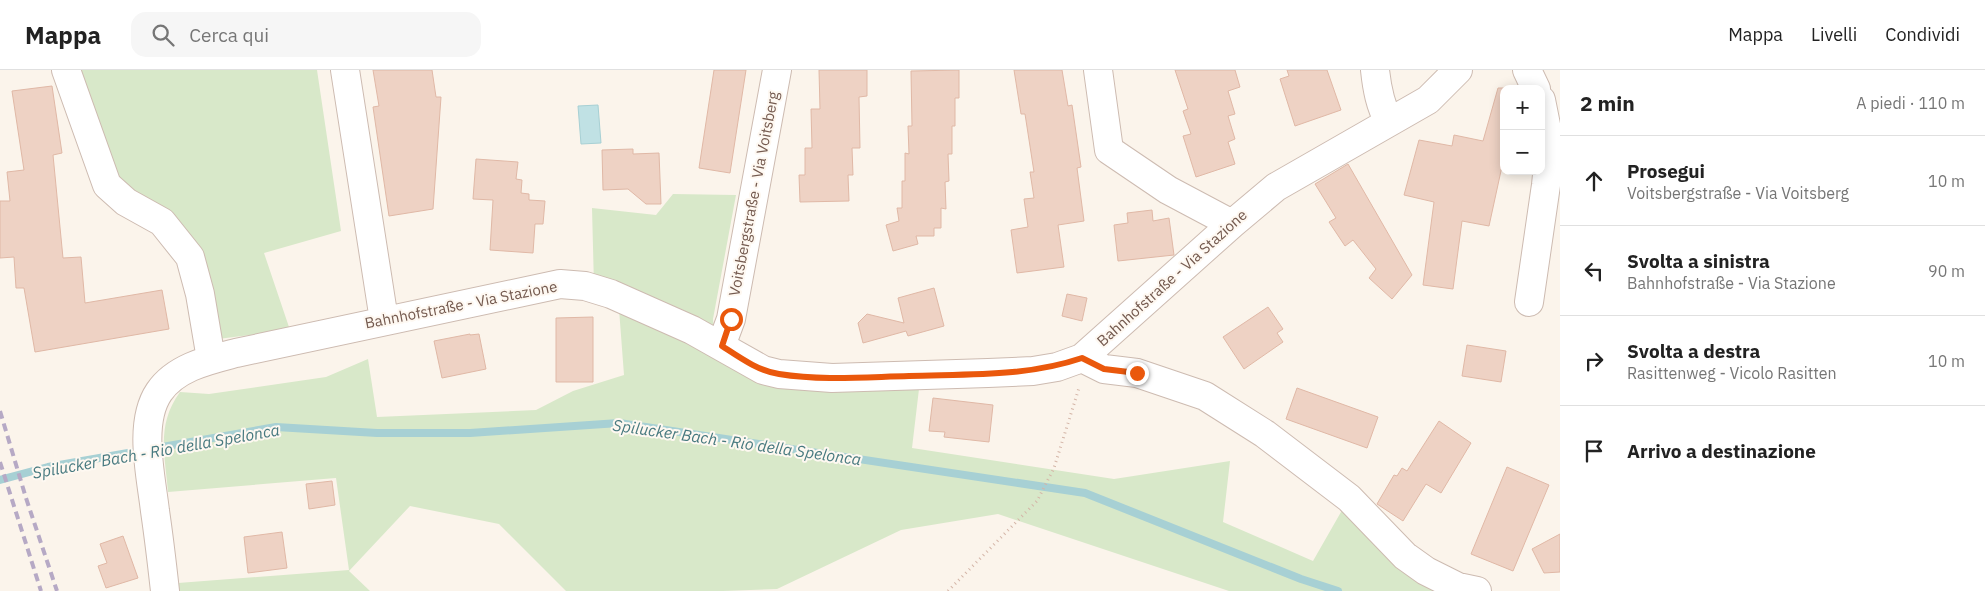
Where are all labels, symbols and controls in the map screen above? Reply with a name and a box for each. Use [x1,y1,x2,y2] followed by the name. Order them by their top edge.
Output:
[131,12,481,57] search box
[25,19,101,51] text: Mappa
[149,21,177,49] icon: search
[189,23,269,47] text: Cerca qui
[1728,23,1783,46] text: Mappa
[1811,23,1857,46] text: Livelli
[1885,23,1960,46] text: Condividi
[1500,85,1545,175] map controls
[1500,85,1545,130] button: +
[1580,89,1635,117] text: 2 min
[724,90,783,298] street label: Voitsbergstraße - Via Voitsberg
[1856,93,1965,113] text: A piedi · 110 m
[1500,130,1545,175] button: −
[1627,159,1705,183] text: Prosegui
[1580,167,1608,195] icon: ahead
[1928,171,1965,191] text: 10 m
[1627,183,1849,203] text: Voitsbergstraße - Via Voitsberg
[1093,205,1251,350] street label: Bahnhofstraße - Via Stazione
[1627,249,1770,273] text: Svolta a sinistra
[1580,257,1608,285] icon: left
[1928,261,1965,281] text: 90 m
[1627,273,1836,293] text: Bahnhofstraße - Via Stazione
[363,277,559,333] street label: Bahnhofstraße - Via Stazione
[720,308,743,331] route start
[1627,339,1760,363] text: Svolta a destra
[1580,347,1608,375] icon: right
[1928,351,1965,371] text: 10 m
[1126,362,1149,385] route end
[1627,363,1837,383] text: Rasittenweg - Vicolo Rasitten
[611,415,863,469] water label: Spilucker Bach - Rio della Spelonca
[31,419,281,483] water label: Spilucker Bach - Rio della Spelonca
[1580,437,1608,465] icon: arrive
[1627,439,1816,463] text: Arrivo a destinazione

